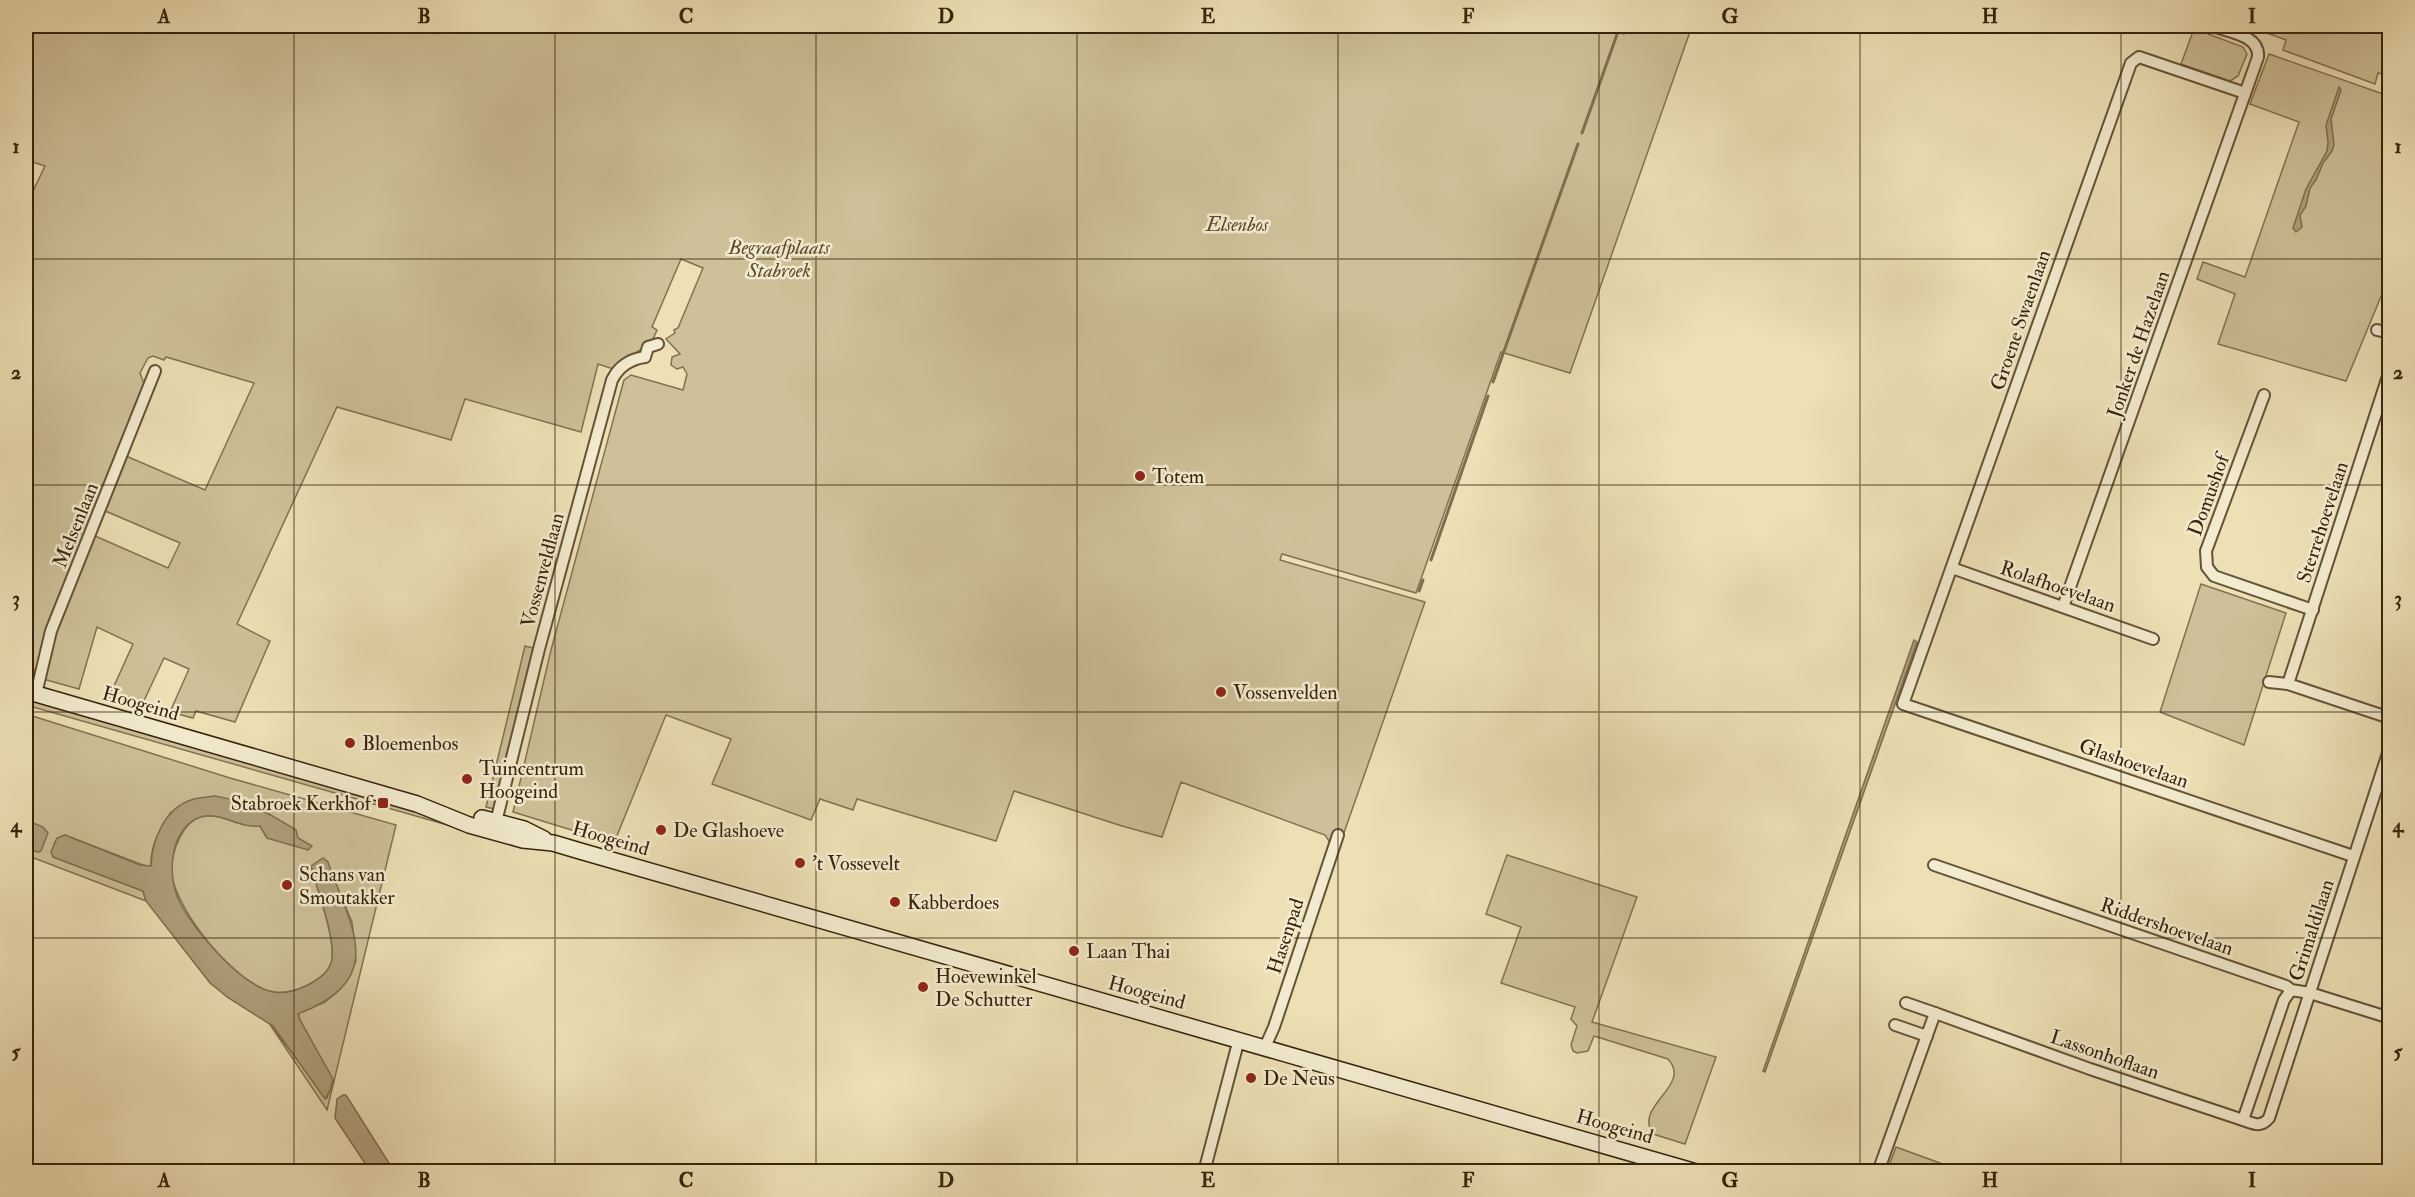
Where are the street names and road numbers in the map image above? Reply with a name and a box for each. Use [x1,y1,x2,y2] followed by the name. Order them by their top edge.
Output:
[1985,247,2056,394] street label: Groene Swaenlaan
[2101,267,2175,422] street label: Jonker de Hazelaan
[2182,448,2236,539] street label: Domushof
[2291,458,2354,586] street label: Sterrehoevelaan
[47,479,104,572] street label: Melsenlaan
[515,510,570,630] street label: Vossenveldlaan
[1997,555,2119,618] street label: Rolafhoevelaan
[99,681,182,726] street label: Hoogeind
[2076,733,2192,794] street label: Glashoevelaan
[569,816,652,861] street label: Hoogeind
[2283,876,2340,984] street label: Grimaldilaan
[2097,892,2237,961] street label: Riddershoevelaan
[1261,895,1310,978] street label: Hasenpad
[1105,970,1188,1015] street label: Hoogeind
[2047,1024,2163,1085] street label: Lassonhoflaan
[1573,1104,1656,1149] street label: Hoogeind

